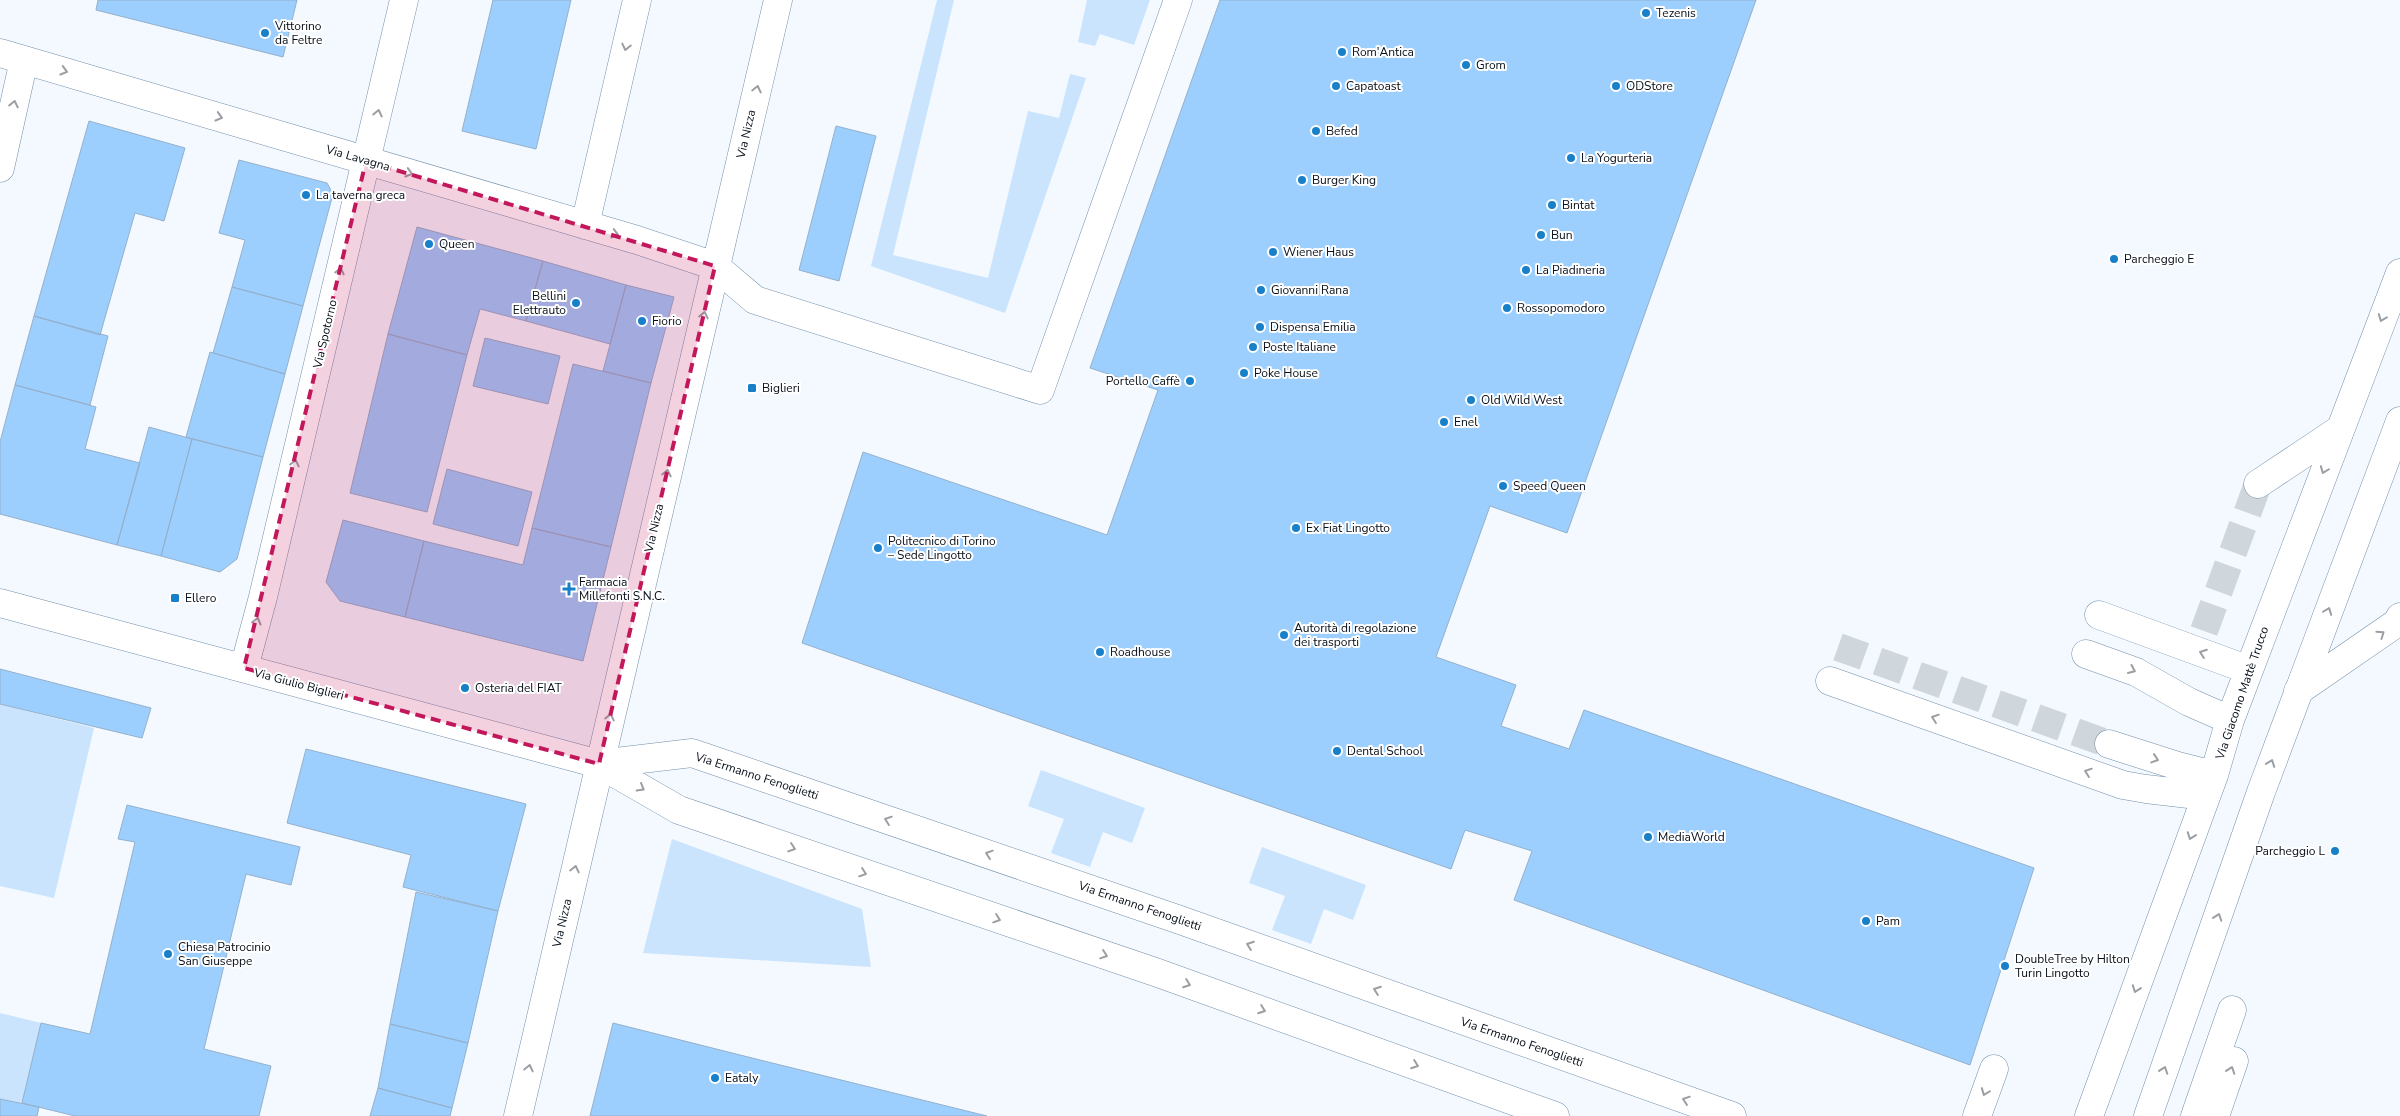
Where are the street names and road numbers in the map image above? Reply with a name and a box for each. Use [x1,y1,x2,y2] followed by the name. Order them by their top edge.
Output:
[732,108,759,161] street label: Via Nizza
[323,141,392,175] street label: Via Lavagna
[309,298,341,371] street label: Via Spotorno
[640,502,667,555] street label: Via Nizza
[2211,624,2272,763] street label: Via Giacomo Mattè Trucco
[251,664,346,704] street label: Via Giulio Biglieri
[692,748,821,804] street label: Via Ermanno Fenoglietti
[1076,877,1204,935] street label: Via Ermanno Fenoglietti
[548,897,575,950] street label: Via Nizza
[1458,1013,1586,1071] street label: Via Ermanno Fenoglietti

